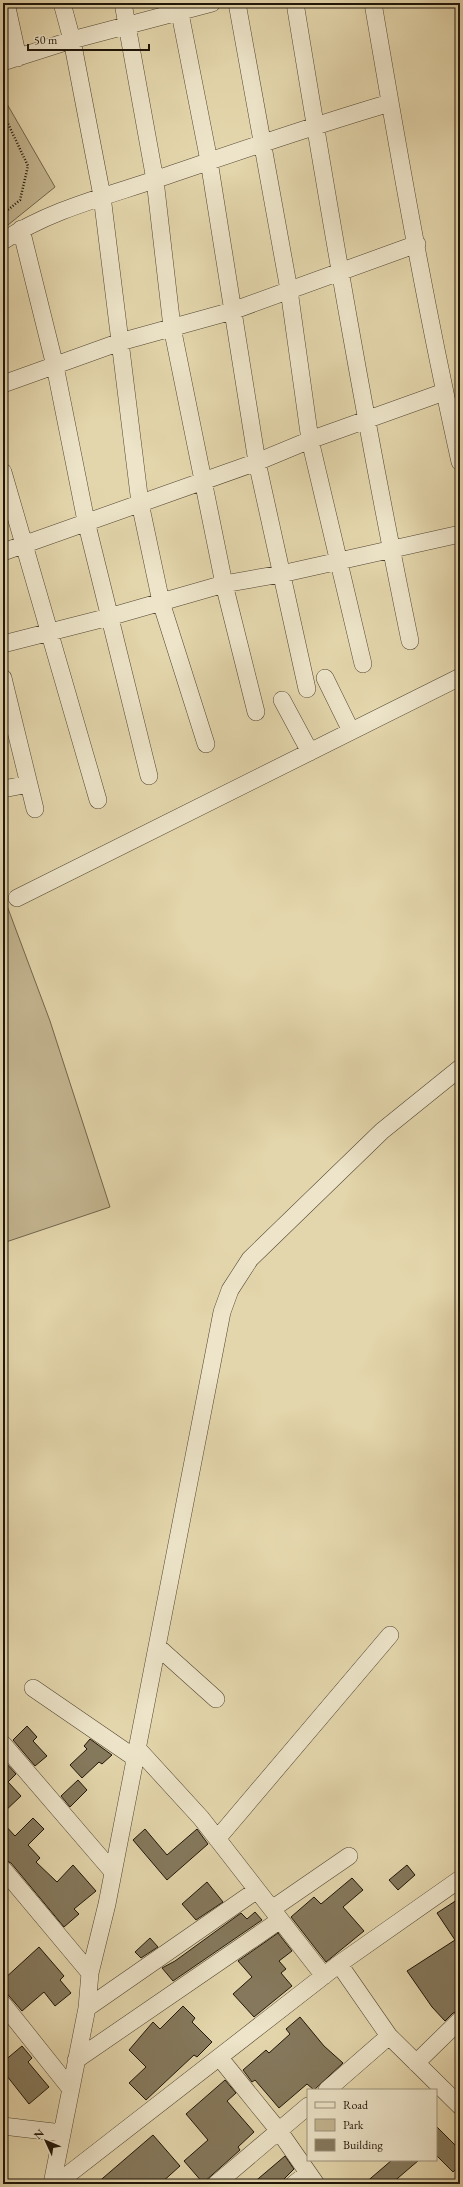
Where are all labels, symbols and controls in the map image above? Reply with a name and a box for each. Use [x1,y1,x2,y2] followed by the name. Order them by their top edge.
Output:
[28,26,149,52] scale bar
[34,32,58,48] text: 50 m
[307,2089,437,2161] legend
[343,2097,369,2113] text: Road
[343,2117,364,2133] text: Park
[26,2121,66,2161] north arrow
[31,2126,47,2142] text: N
[343,2137,384,2153] text: Building

